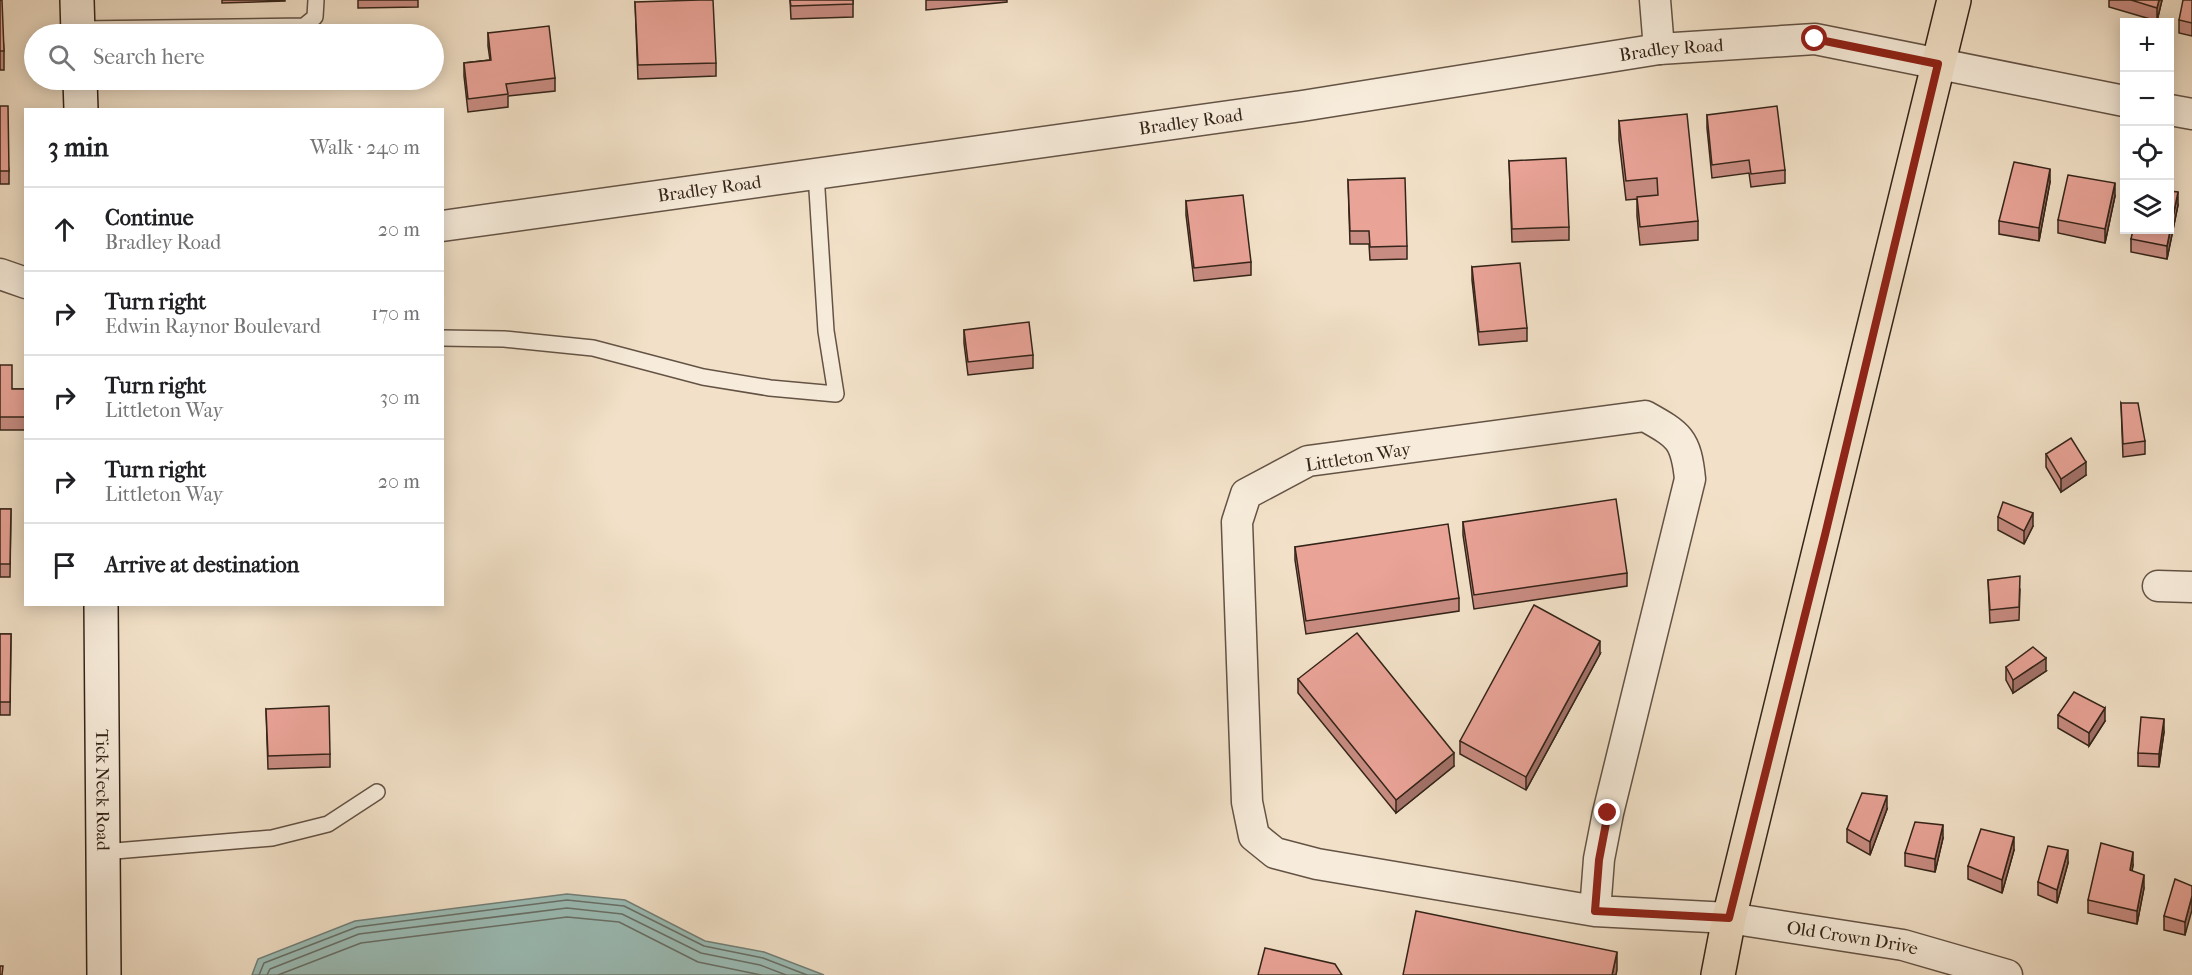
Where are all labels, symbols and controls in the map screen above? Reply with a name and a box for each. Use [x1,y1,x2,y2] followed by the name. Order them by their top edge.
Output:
[2120,18,2174,234] map controls
[2120,18,2174,72] button: +
[24,24,444,90] search box
[1801,25,1827,51] route start
[1618,35,1724,66] street label: Bradley Road
[45,41,78,74] icon: search
[93,44,205,70] text: Search here
[2120,72,2174,126] button: −
[1138,104,1244,140] street label: Bradley Road
[2120,126,2174,180] button: locate
[48,132,109,163] text: 3 min
[310,136,420,159] text: Walk · 240 m
[656,172,763,207] street label: Bradley Road
[2120,180,2174,234] button: layers
[105,205,194,231] text: Continue
[48,213,81,246] icon: ahead
[378,218,420,241] text: 20 m
[105,231,221,254] text: Bradley Road
[105,289,206,315] text: Turn right
[48,297,81,330] icon: right
[371,302,420,325] text: 170 m
[105,315,321,338] text: Edwin Raynor Boulevard
[105,373,206,399] text: Turn right
[48,381,81,414] icon: right
[380,386,420,409] text: 30 m
[105,399,223,422] text: Littleton Way
[1304,439,1414,476] street label: Littleton Way
[105,457,206,483] text: Turn right
[48,465,81,498] icon: right
[378,470,420,493] text: 20 m
[105,483,223,506] text: Littleton Way
[48,549,81,582] icon: arrive
[105,552,299,578] text: Arrive at destination
[91,729,113,851] street label: Tick Neck Road
[1594,799,1620,825] route end
[1785,917,1921,960] street label: Old Crown Drive

